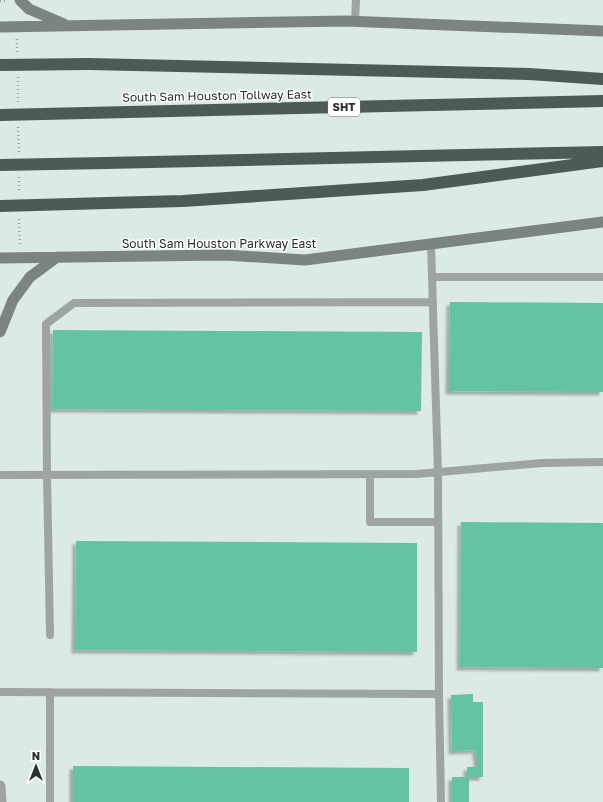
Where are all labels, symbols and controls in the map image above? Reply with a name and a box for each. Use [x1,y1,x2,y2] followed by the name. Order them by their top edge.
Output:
[122,86,312,105] street label: South Sam Houston Tollway East
[328,98,360,116] road number: SHT
[122,236,317,251] street label: South Sam Houston Parkway East
[16,746,56,786] north arrow
[32,749,40,762] text: N

